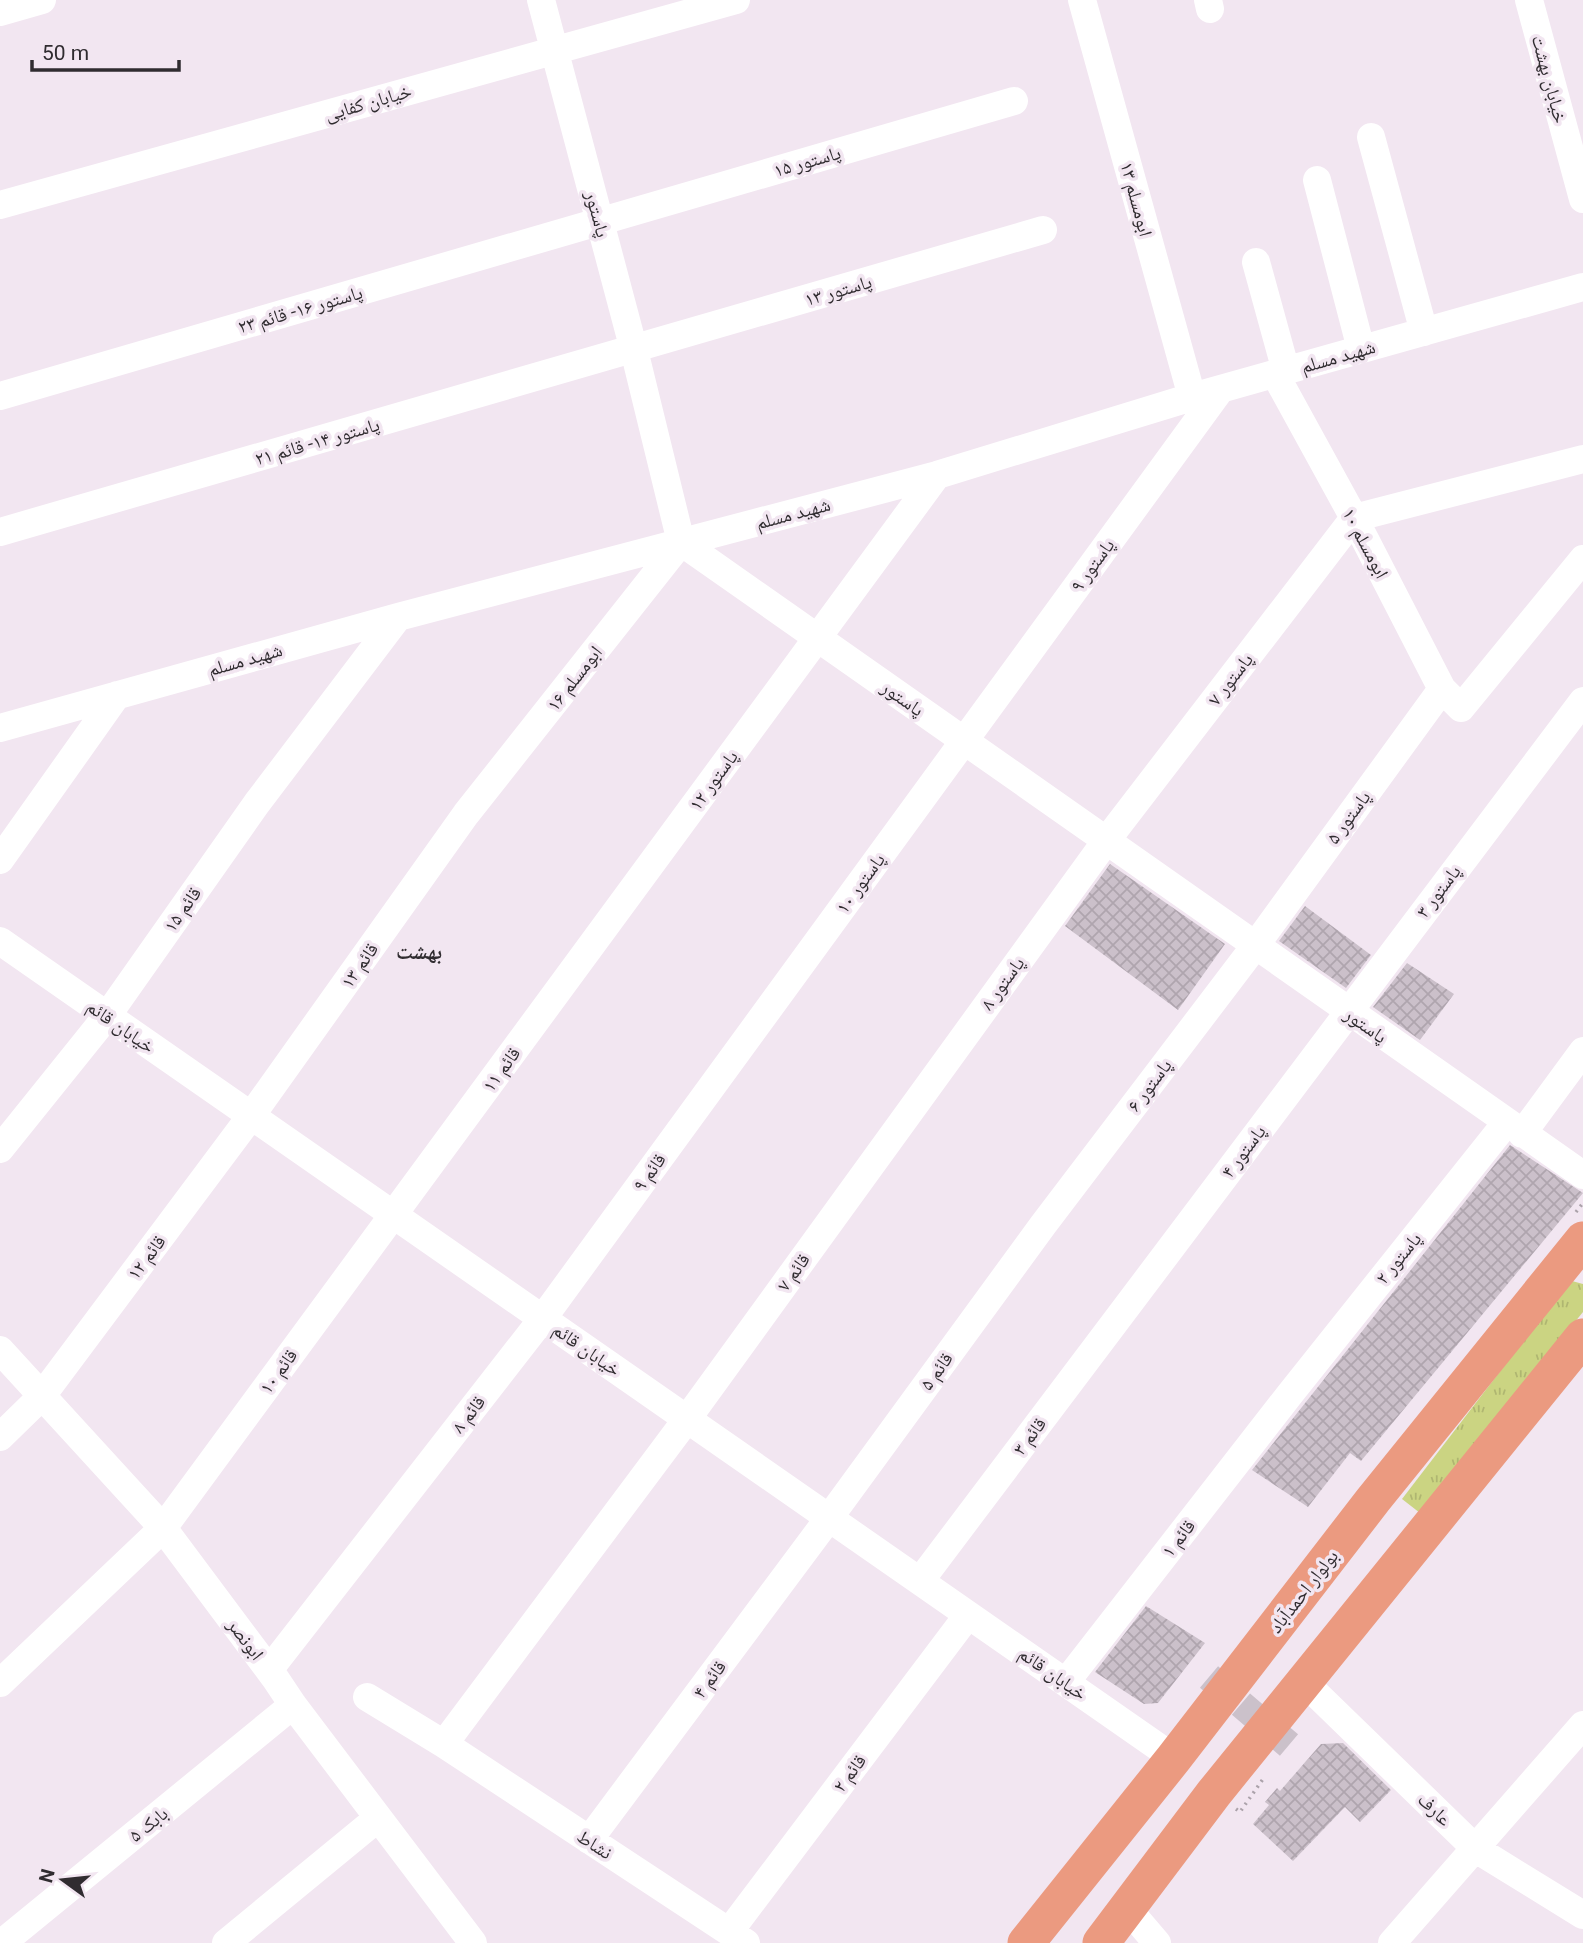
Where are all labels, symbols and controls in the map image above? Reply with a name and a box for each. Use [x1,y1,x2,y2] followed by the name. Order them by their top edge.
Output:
[32,28,178,72] scale bar
[1527,33,1572,126] street label: خیابان بهشت
[42,41,89,65] text: 50 m
[322,79,414,126] street label: خیابان کفایی
[771,141,843,182] street label: پاستور ۱۵
[1115,159,1158,239] street label: ابومسلم ۱۳
[580,188,615,240] street label: پاستور
[802,270,874,311] street label: پاستور ۱۳
[235,281,365,339] street label: پاستور ۱۶- قائم ۲۳
[1298,335,1378,379] street label: شهید مسلم
[252,413,382,471] street label: پاستور ۱۴- قائم ۲۱
[753,493,833,535] street label: شهید مسلم
[1337,504,1394,583] street label: ابومسلم ۱۰
[1065,534,1120,596] street label: پاستور ۹
[205,638,285,682] street label: شهید مسلم
[542,641,608,716] street label: ابومسلم ۱۶
[1203,649,1258,710] street label: پاستور ۷
[876,675,929,721] street label: پاستور
[684,746,743,815] street label: پاستور ۱۲
[1321,786,1376,848] street label: پاستور ۵
[831,849,890,918] street label: پاستور ۱۰
[1411,860,1466,922] street label: پاستور ۳
[159,882,207,937] street label: قائم ۱۵
[336,938,384,993] street label: قائم ۱۳
[396,940,442,964] district label: بهشت
[975,952,1030,1014] street label: پاستور ۸
[82,995,159,1059] street label: خیابان قائم
[1339,1002,1392,1048] street label: پاستور
[477,1042,526,1097] street label: قائم ۱۱
[1122,1054,1177,1116] street label: پاستور ۶
[1216,1120,1271,1182] street label: پاستور ۴
[628,1149,672,1196] street label: قائم ۹
[1371,1228,1426,1289] street label: پاستور ۲
[122,1230,171,1285] street label: قائم ۱۲
[772,1249,816,1296] street label: قائم ۷
[548,1318,625,1382] street label: خیابان قائم
[254,1344,303,1399] street label: قائم ۱۰
[915,1348,959,1395] street label: قائم ۵
[447,1391,491,1438] street label: قائم ۸
[1008,1413,1052,1460] street label: قائم ۳
[1157,1515,1201,1562] street label: قائم ۱
[1264,1545,1343,1638] street label: بولوار احمدآباد
[222,1613,269,1665] street label: ابونصر
[1014,1642,1091,1706] street label: خیابان قائم
[688,1656,732,1703] street label: قائم ۴
[828,1750,872,1797] street label: قائم ۲
[1413,1788,1457,1831] street label: عارف
[124,1802,172,1847] street label: بابک ۵
[573,1825,617,1864] street label: نشاط
[28,1845,98,1915] north arrow
[34,1866,60,1885] text: N

